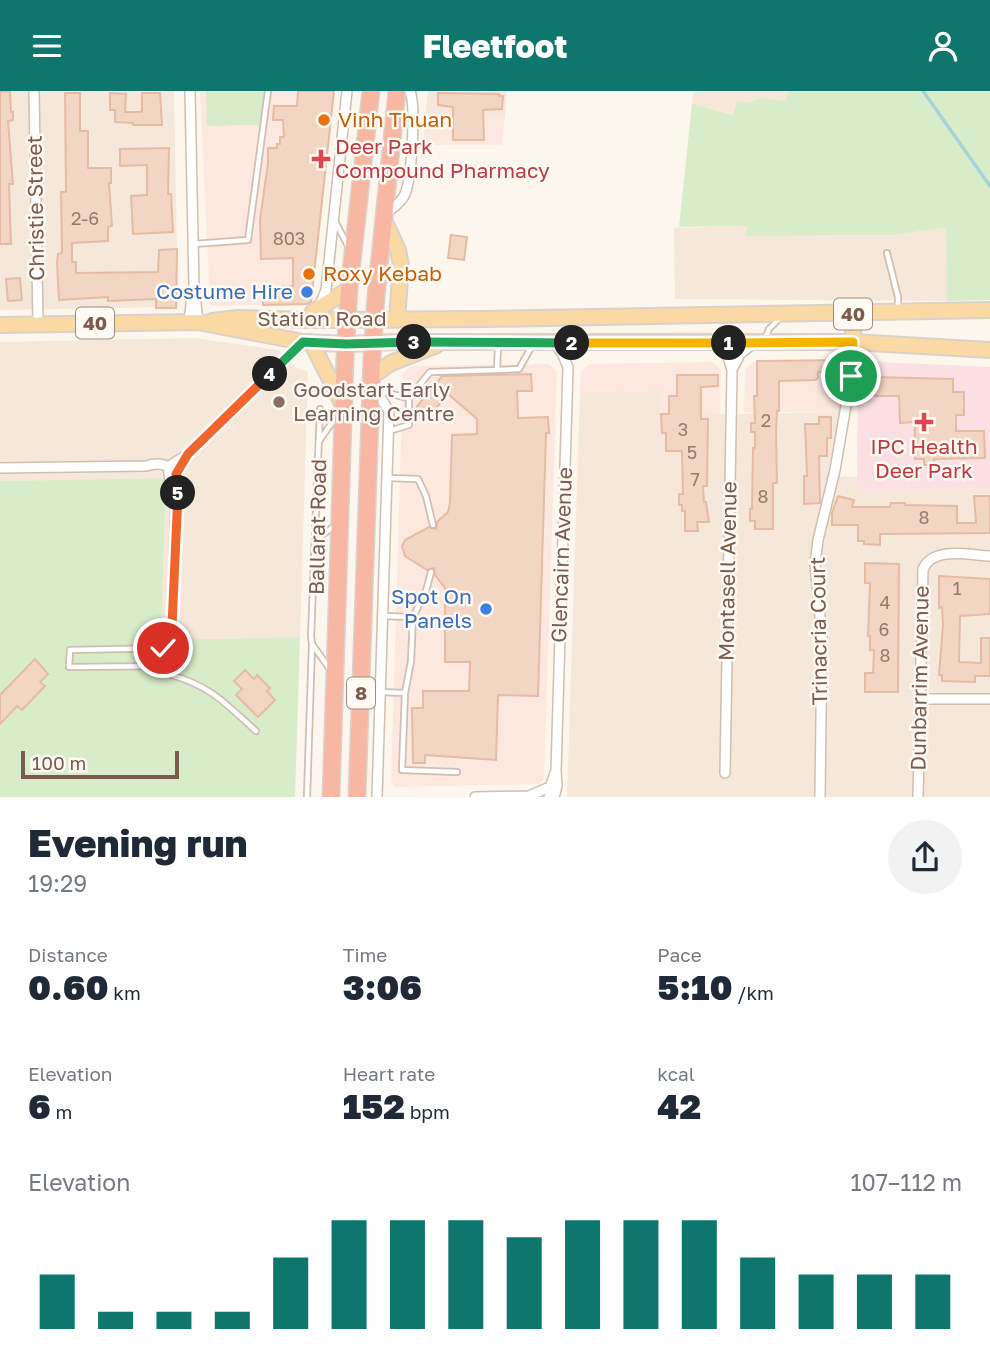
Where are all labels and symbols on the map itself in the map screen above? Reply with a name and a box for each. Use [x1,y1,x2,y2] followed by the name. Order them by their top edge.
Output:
[338,106,452,132] place label: Vinh Thuan
[316,112,332,128] marker: Vinh Thuan
[335,133,550,183] place label: Deer Park Compound Pharmacy
[21,135,49,281] street label: Christie Street
[313,151,329,167] marker: Deer Park Compound Pharmacy
[71,207,99,229] house number: 2-6
[273,227,305,249] house number: 803
[323,260,442,286] place label: Roxy Kebab
[301,266,317,282] marker: Roxy Kebab
[156,278,293,304] place label: Costume Hire
[299,284,315,300] marker: Costume Hire
[834,299,872,329] road number: 40
[257,305,387,331] street label: Station Road
[76,307,114,339] road number: 40
[396,324,432,359] pin: 3
[554,325,590,361] pin: 2
[712,325,746,361] pin: 1
[821,346,881,406] pin
[252,357,288,391] pin: 4
[293,376,454,426] place label: Goodstart Early Learning Centre
[271,394,287,410] marker: Goodstart Early Learning Centre
[761,409,771,431] house number: 2
[914,412,934,432] marker: IPC Health Deer Park
[678,418,688,440] house number: 3
[870,433,978,483] place label: IPC Health Deer Park
[687,441,697,463] house number: 5
[303,459,331,595] street label: Ballarat Road
[545,467,577,643] street label: Glencairn Avenue
[690,468,700,490] house number: 7
[160,475,196,511] pin: 5
[712,481,742,661] street label: Montasell Avenue
[758,485,768,507] house number: 8
[919,506,929,528] house number: 8
[804,556,832,706] street label: Trinacria Court
[953,577,962,599] house number: 1
[391,583,472,633] place label: Spot On Panels
[904,585,934,771] street label: Dunbarrim Avenue
[880,591,891,613] house number: 4
[478,601,494,617] marker: Spot On Panels
[133,618,193,678] pin
[879,618,889,640] house number: 6
[880,644,890,666] house number: 8
[347,677,375,709] road number: 8
[21,748,178,780] scale bar

